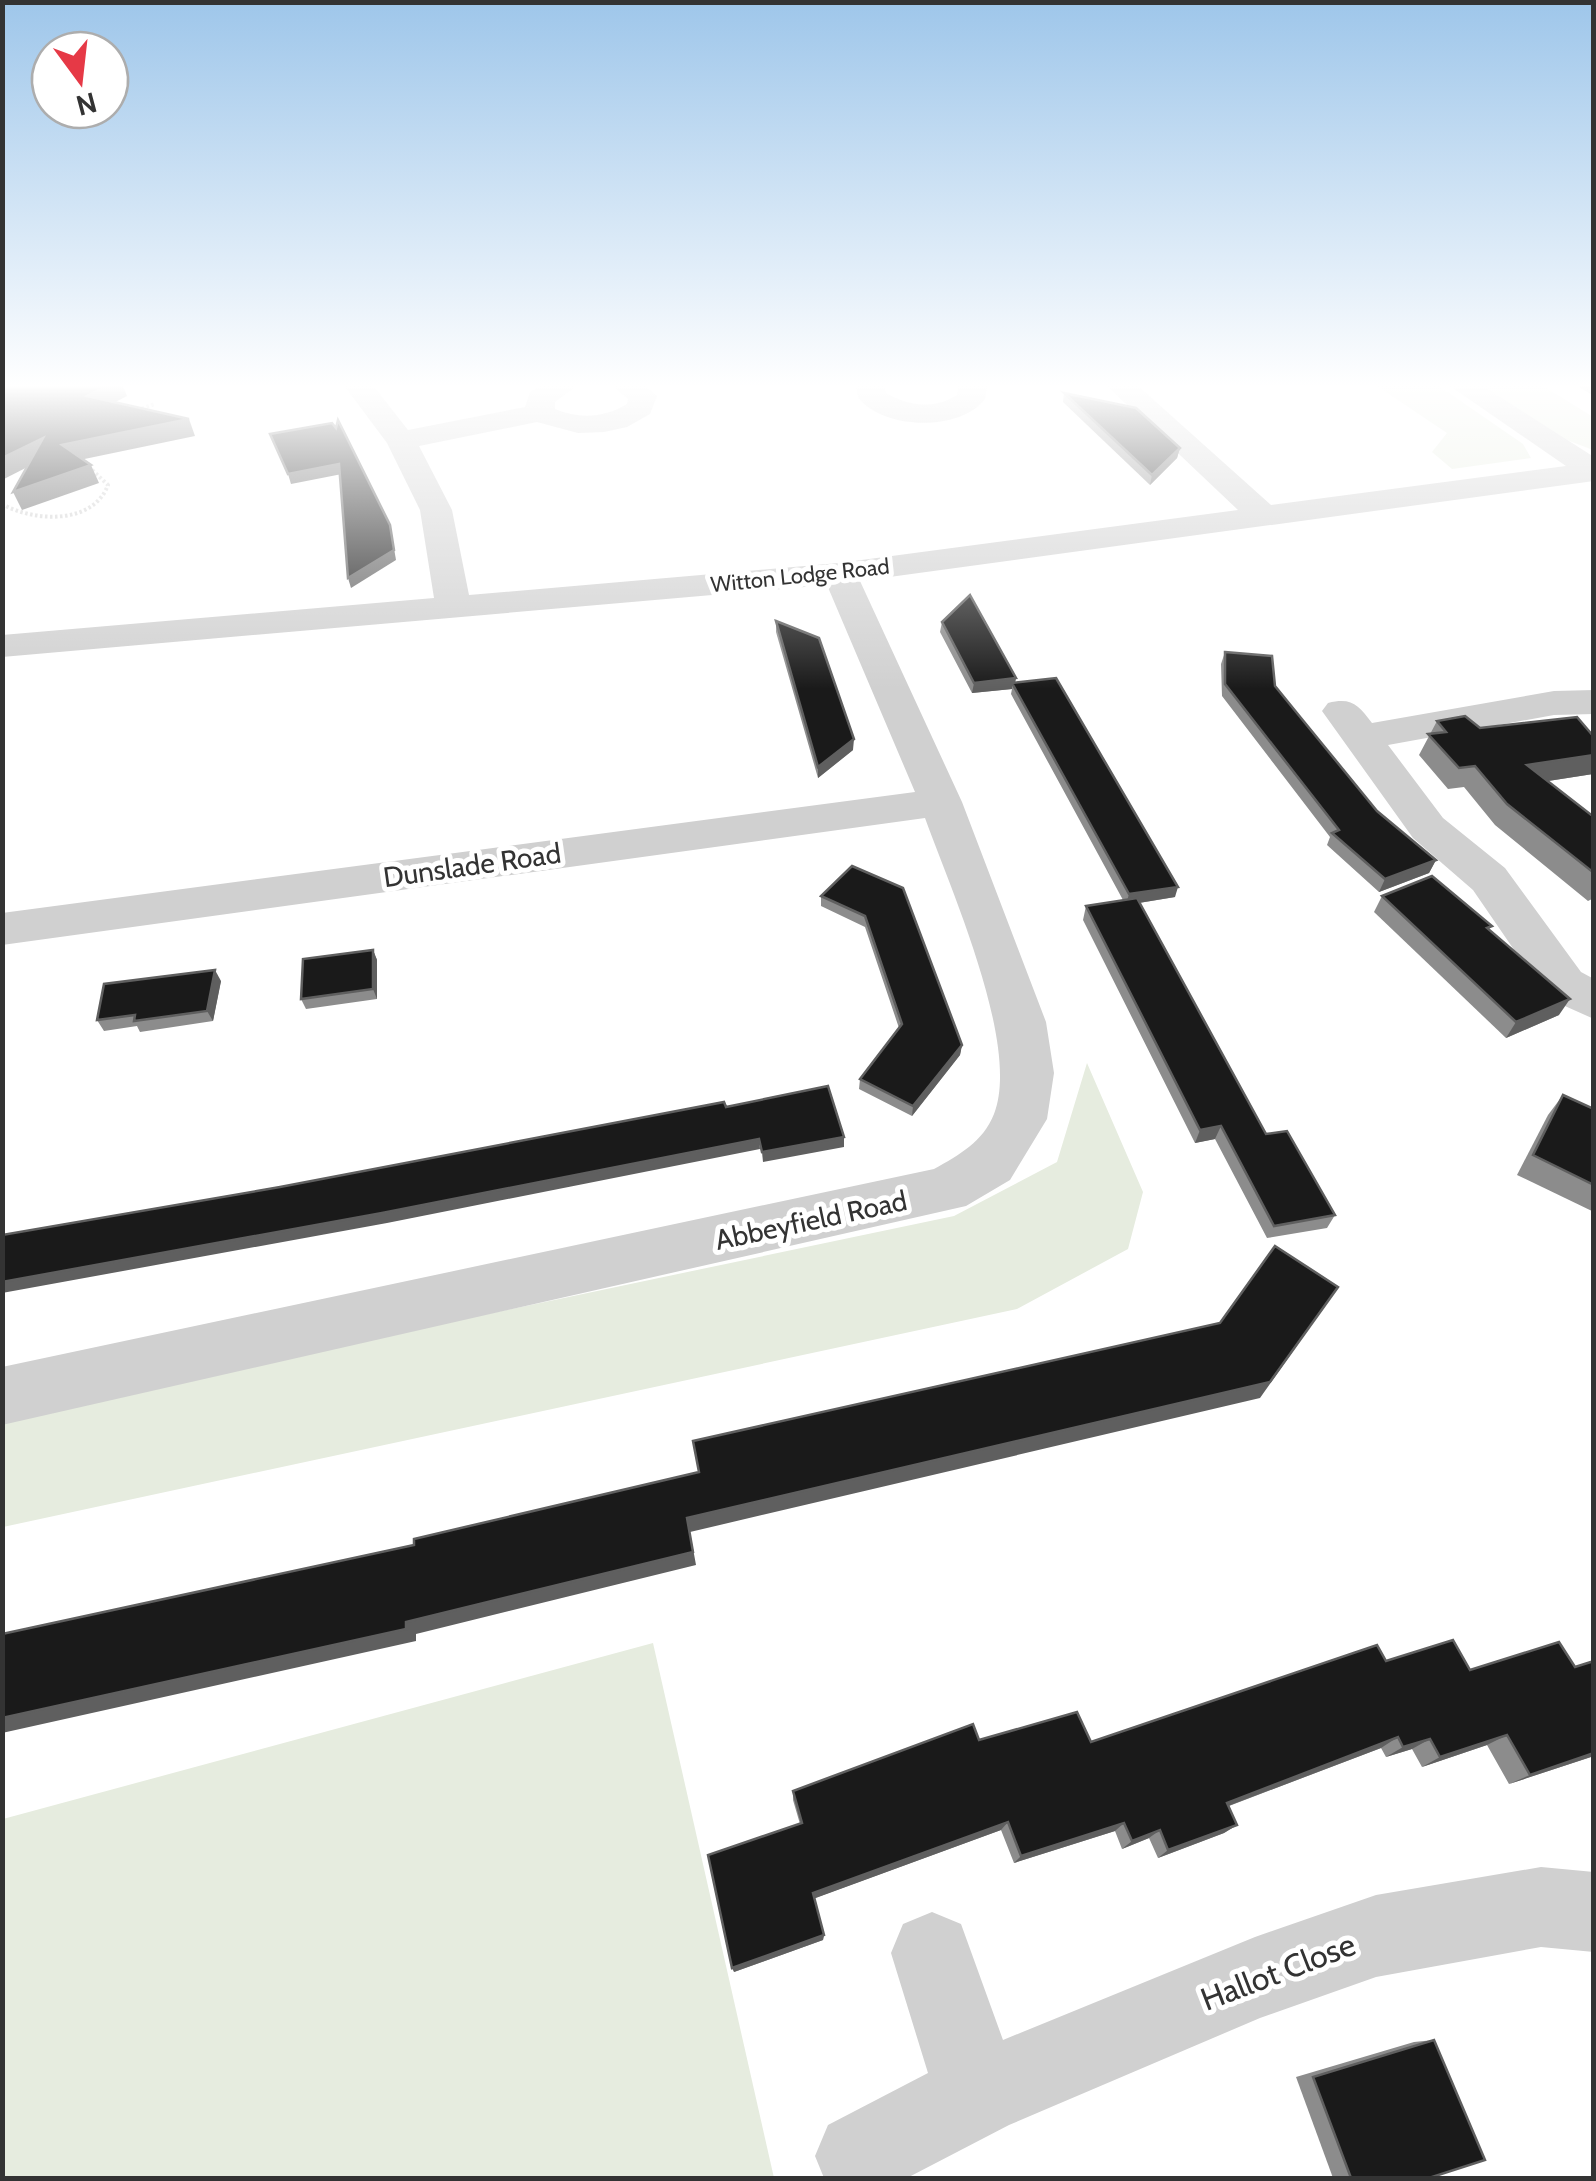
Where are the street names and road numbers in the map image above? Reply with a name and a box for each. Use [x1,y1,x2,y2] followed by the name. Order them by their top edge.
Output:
[709,553,891,598] street label: Witton Lodge Road
[381,836,563,894] street label: Dunslade Road
[712,1183,910,1257] street label: Abbeyfield Road
[1195,1924,1361,2019] street label: Hallot Close

